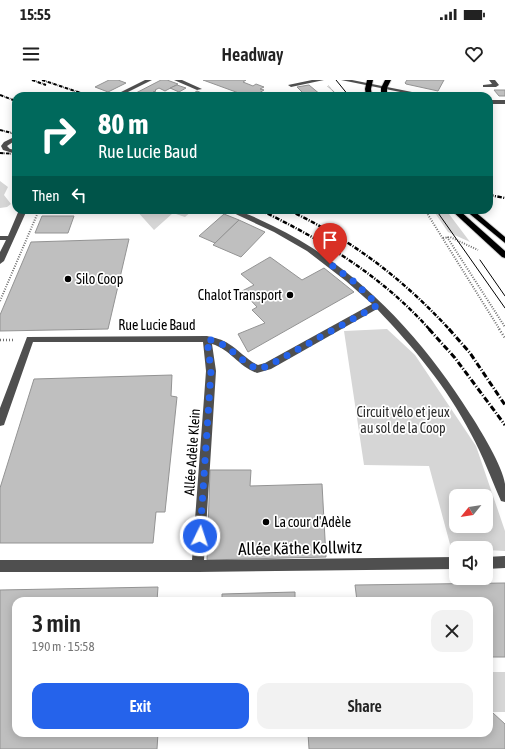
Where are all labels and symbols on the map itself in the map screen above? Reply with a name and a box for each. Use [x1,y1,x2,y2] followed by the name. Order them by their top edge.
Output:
[313,223,347,264] pin
[76,271,124,287] place label: Silo Coop
[63,274,73,284] marker: Silo Coop
[198,287,282,303] place label: Chalot Transport
[285,290,295,300] marker: Chalot Transport
[118,317,196,333] street label: Rue Lucie Baud
[356,404,450,436] park label: Circuit vélo et jeux au sol de la Coop
[181,408,203,496] street label: Allée Adèle Klein
[449,489,493,533] north arrow
[274,514,351,530] place label: La cour d'Adèle
[179,515,221,557] position arrow
[261,517,271,527] marker: La cour d'Adèle
[238,537,362,559] street label: Allée Käthe Kollwitz

